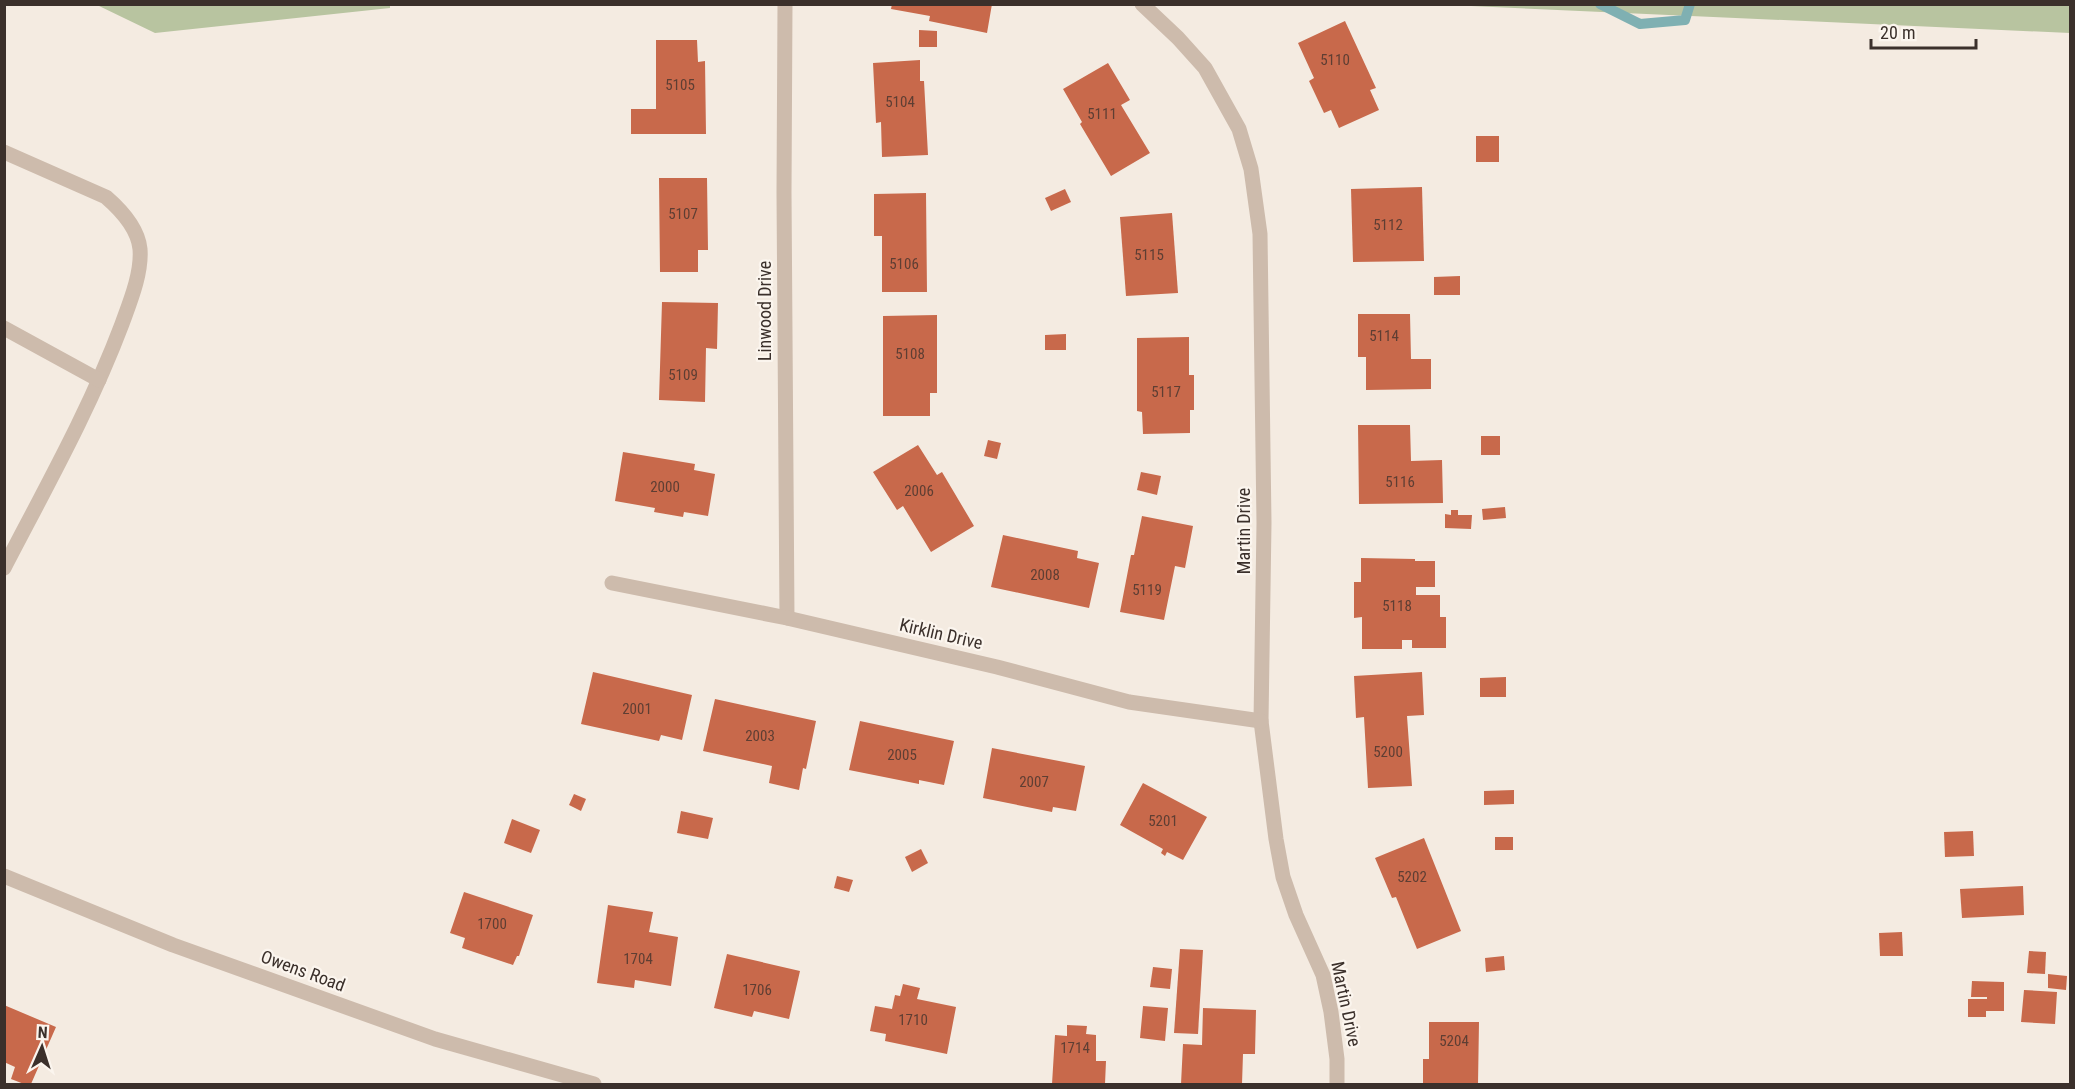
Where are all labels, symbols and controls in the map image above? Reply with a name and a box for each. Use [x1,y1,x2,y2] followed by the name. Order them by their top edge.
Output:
[1871,12,1976,50] scale bar
[1880,22,1915,43] text: 20 m
[1320,51,1350,69] house number: 5110
[665,76,695,94] house number: 5105
[885,93,915,111] house number: 5104
[1087,105,1117,123] house number: 5111
[668,205,698,223] house number: 5107
[1373,216,1403,234] house number: 5112
[1134,246,1164,264] house number: 5115
[889,255,919,273] house number: 5106
[754,261,775,361] street label: Linwood Drive
[1369,327,1399,345] house number: 5114
[895,345,925,363] house number: 5108
[668,366,698,384] house number: 5109
[1151,383,1181,401] house number: 5117
[1385,473,1415,491] house number: 5116
[650,478,680,496] house number: 2000
[904,482,934,500] house number: 2006
[1233,488,1254,574] street label: Martin Drive
[1030,566,1060,584] house number: 2008
[1132,581,1162,599] house number: 5119
[1382,597,1412,615] house number: 5118
[898,614,985,653] street label: Kirklin Drive
[622,700,652,718] house number: 2001
[745,727,775,745] house number: 2003
[1373,743,1403,761] house number: 5200
[887,746,917,764] house number: 2005
[1019,773,1049,791] house number: 2007
[1148,812,1178,830] house number: 5201
[1397,868,1427,886] house number: 5202
[477,915,507,933] house number: 1700
[258,946,348,995] street label: Owens Road
[623,950,653,968] house number: 1704
[1327,959,1366,1048] street label: Martin Drive
[742,981,772,999] house number: 1706
[898,1011,928,1029] house number: 1710
[12,1017,72,1077] north arrow
[37,1023,48,1042] text: N
[1439,1032,1469,1050] house number: 5204
[1060,1039,1090,1057] house number: 1714

